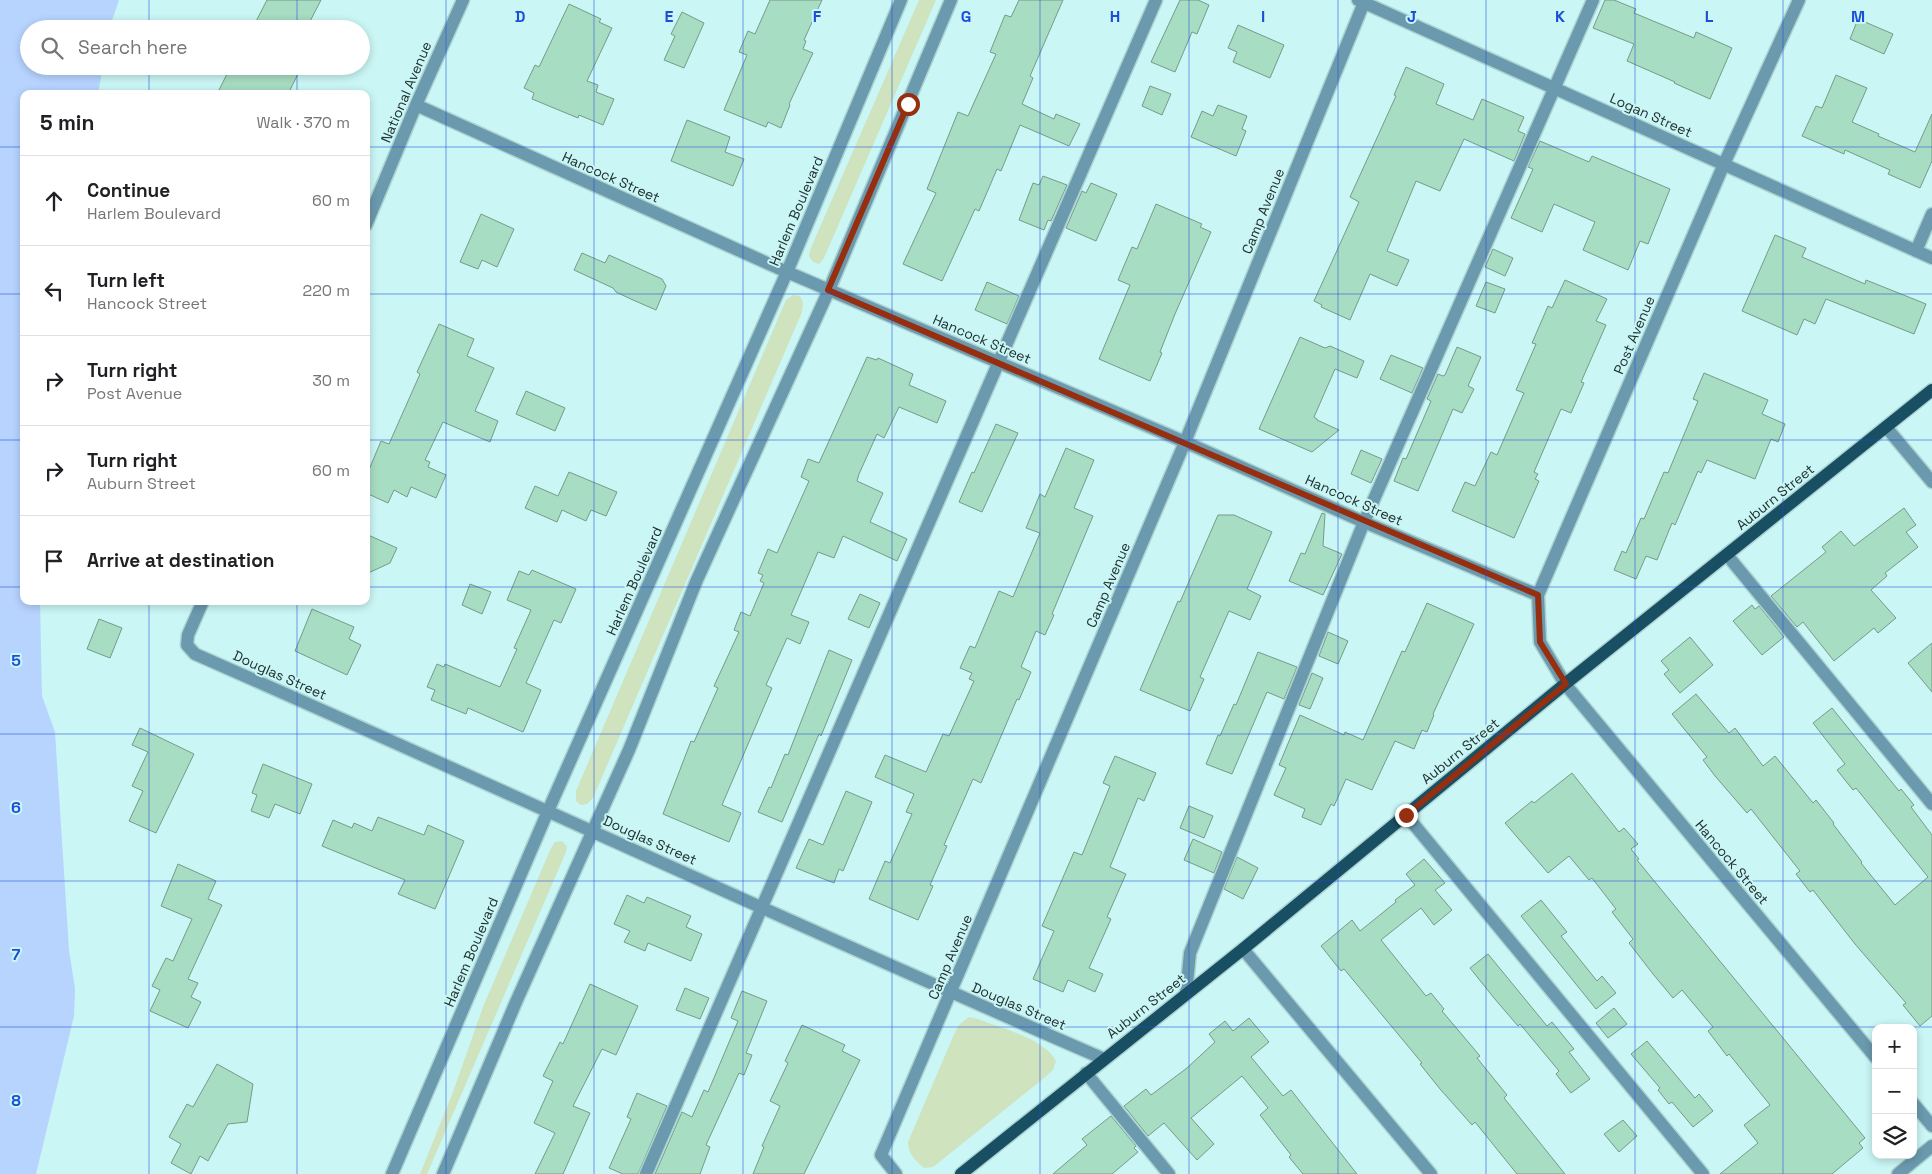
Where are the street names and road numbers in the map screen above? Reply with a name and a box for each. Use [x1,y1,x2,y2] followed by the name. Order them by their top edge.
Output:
[377,39,435,145] street label: National Avenue
[1607,89,1695,141] street label: Logan Street
[559,147,663,207] street label: Hancock Street
[765,154,827,268] street label: Harlem Boulevard
[1238,165,1288,257] street label: Camp Avenue
[1609,293,1659,377] street label: Post Avenue
[930,310,1034,368] street label: Hancock Street
[1732,460,1818,534] street label: Auburn Street
[1302,470,1406,530] street label: Hancock Street
[602,524,666,638] street label: Harlem Boulevard
[1082,540,1134,630] street label: Camp Avenue
[230,646,330,704] street label: Douglas Street
[1417,714,1503,788] street label: Auburn Street
[600,811,700,869] street label: Douglas Street
[1691,816,1773,908] street label: Hancock Street
[440,895,502,1009] street label: Harlem Boulevard
[924,912,976,1002] street label: Camp Avenue
[1103,970,1189,1042] street label: Auburn Street
[969,978,1069,1034] street label: Douglas Street

